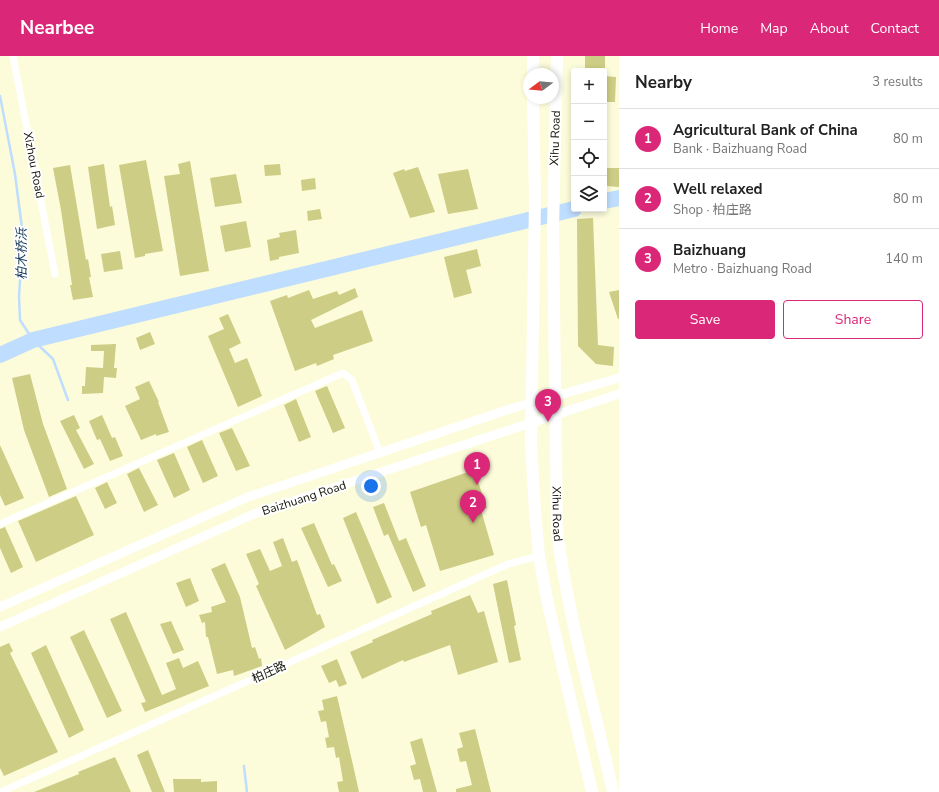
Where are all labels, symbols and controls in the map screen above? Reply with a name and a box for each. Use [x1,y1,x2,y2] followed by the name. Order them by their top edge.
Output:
[20,15,94,41] text: Nearbee
[700,19,738,38] text: Home
[760,19,788,38] text: Map
[810,19,849,38] text: About
[871,19,919,38] text: Contact
[523,68,559,104] north arrow
[571,68,607,212] map controls
[571,68,607,104] button: +
[635,71,692,94] text: Nearby
[872,73,923,91] text: 3 results
[571,104,607,140] button: −
[546,110,564,166] street label: Xihu Road
[673,120,858,140] text: Agricultural Bank of China
[20,130,48,200] street label: Xizhou Road
[644,130,652,148] text: 1
[893,130,923,148] text: 80 m
[571,140,607,176] button: locate
[673,140,807,158] text: Bank · Baizhuang Road
[571,176,607,212] button: layers
[673,179,763,199] text: Well relaxed
[644,190,652,208] text: 2
[893,190,923,208] text: 80 m
[673,201,752,219] text: Shop · 柏庄路
[13,227,31,280] water label: 柏木桥浜
[673,240,746,260] text: Baizhuang
[644,250,652,268] text: 3
[885,250,923,268] text: 140 m
[673,260,812,278] text: Metro · Baizhuang Road
[635,300,775,339] button: Save
[783,300,923,339] button: Share
[535,389,561,422] pin: 3
[464,452,490,485] pin: 1
[361,476,381,496] your location
[260,477,348,519] street label: Baizhuang Road
[548,486,566,543] street label: Xihu Road
[460,490,486,523] pin: 2
[249,657,289,687] street label: 柏庄路

